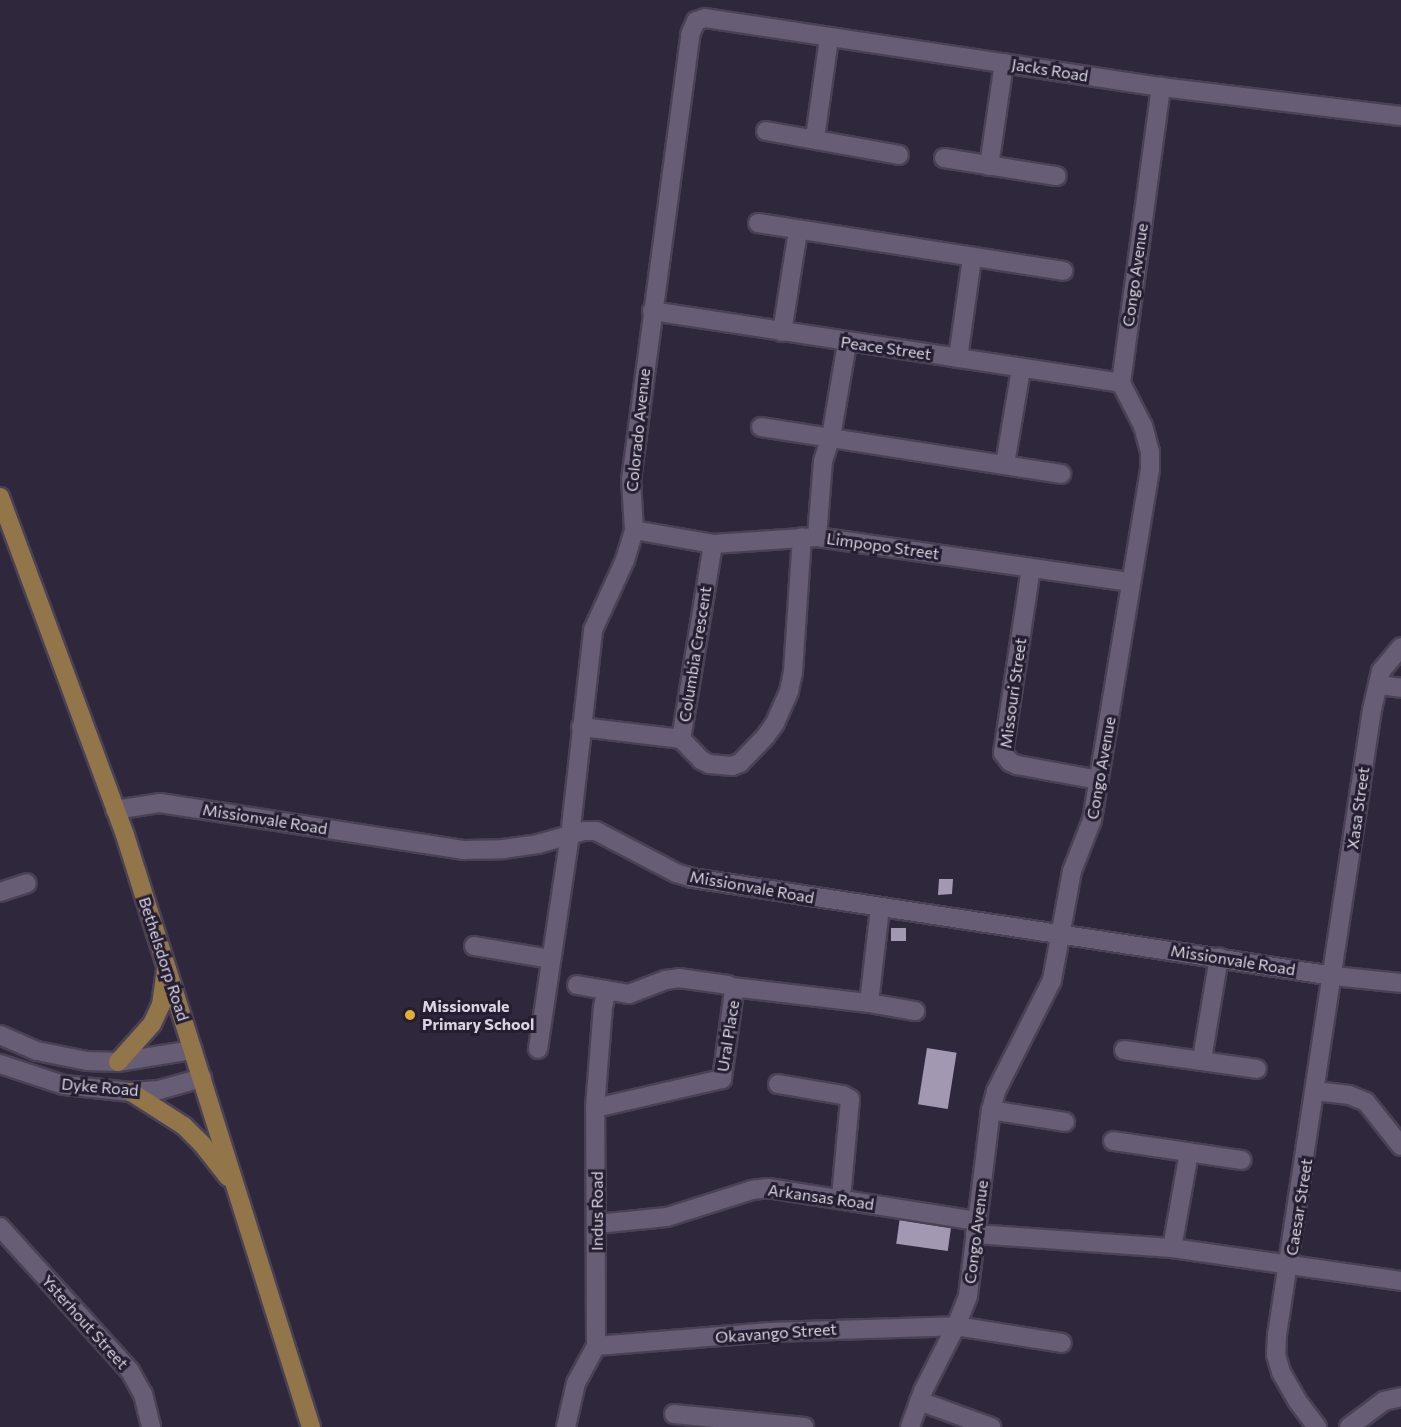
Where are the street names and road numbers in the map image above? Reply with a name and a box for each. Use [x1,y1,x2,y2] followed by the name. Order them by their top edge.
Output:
[1010,54,1090,86] street label: Jacks Road
[1118,222,1152,328] street label: Congo Avenue
[840,332,932,364] street label: Peace Street
[622,367,654,493] street label: Colorado Avenue
[825,529,941,563] street label: Limpopo Street
[675,585,715,723] street label: Columbia Crescent
[996,637,1030,749] street label: Missouri Street
[1083,715,1119,821] street label: Congo Avenue
[1343,765,1373,851] street label: Xasa Street
[201,800,329,838] street label: Missionvale Road
[688,867,816,907] street label: Missionvale Road
[135,895,193,1023] street label: Bethelsdorp Road
[1169,941,1297,979] street label: Missionvale Road
[713,999,743,1073] street label: Ural Place
[61,1074,139,1100] street label: Dyke Road
[1282,1157,1316,1257] street label: Caesar Street
[587,1171,607,1251] street label: Indus Road
[960,1179,992,1285] street label: Congo Avenue
[767,1180,875,1214] street label: Arkansas Road
[38,1271,132,1373] street label: Ysterhout Street
[715,1319,837,1347] street label: Okavango Street

